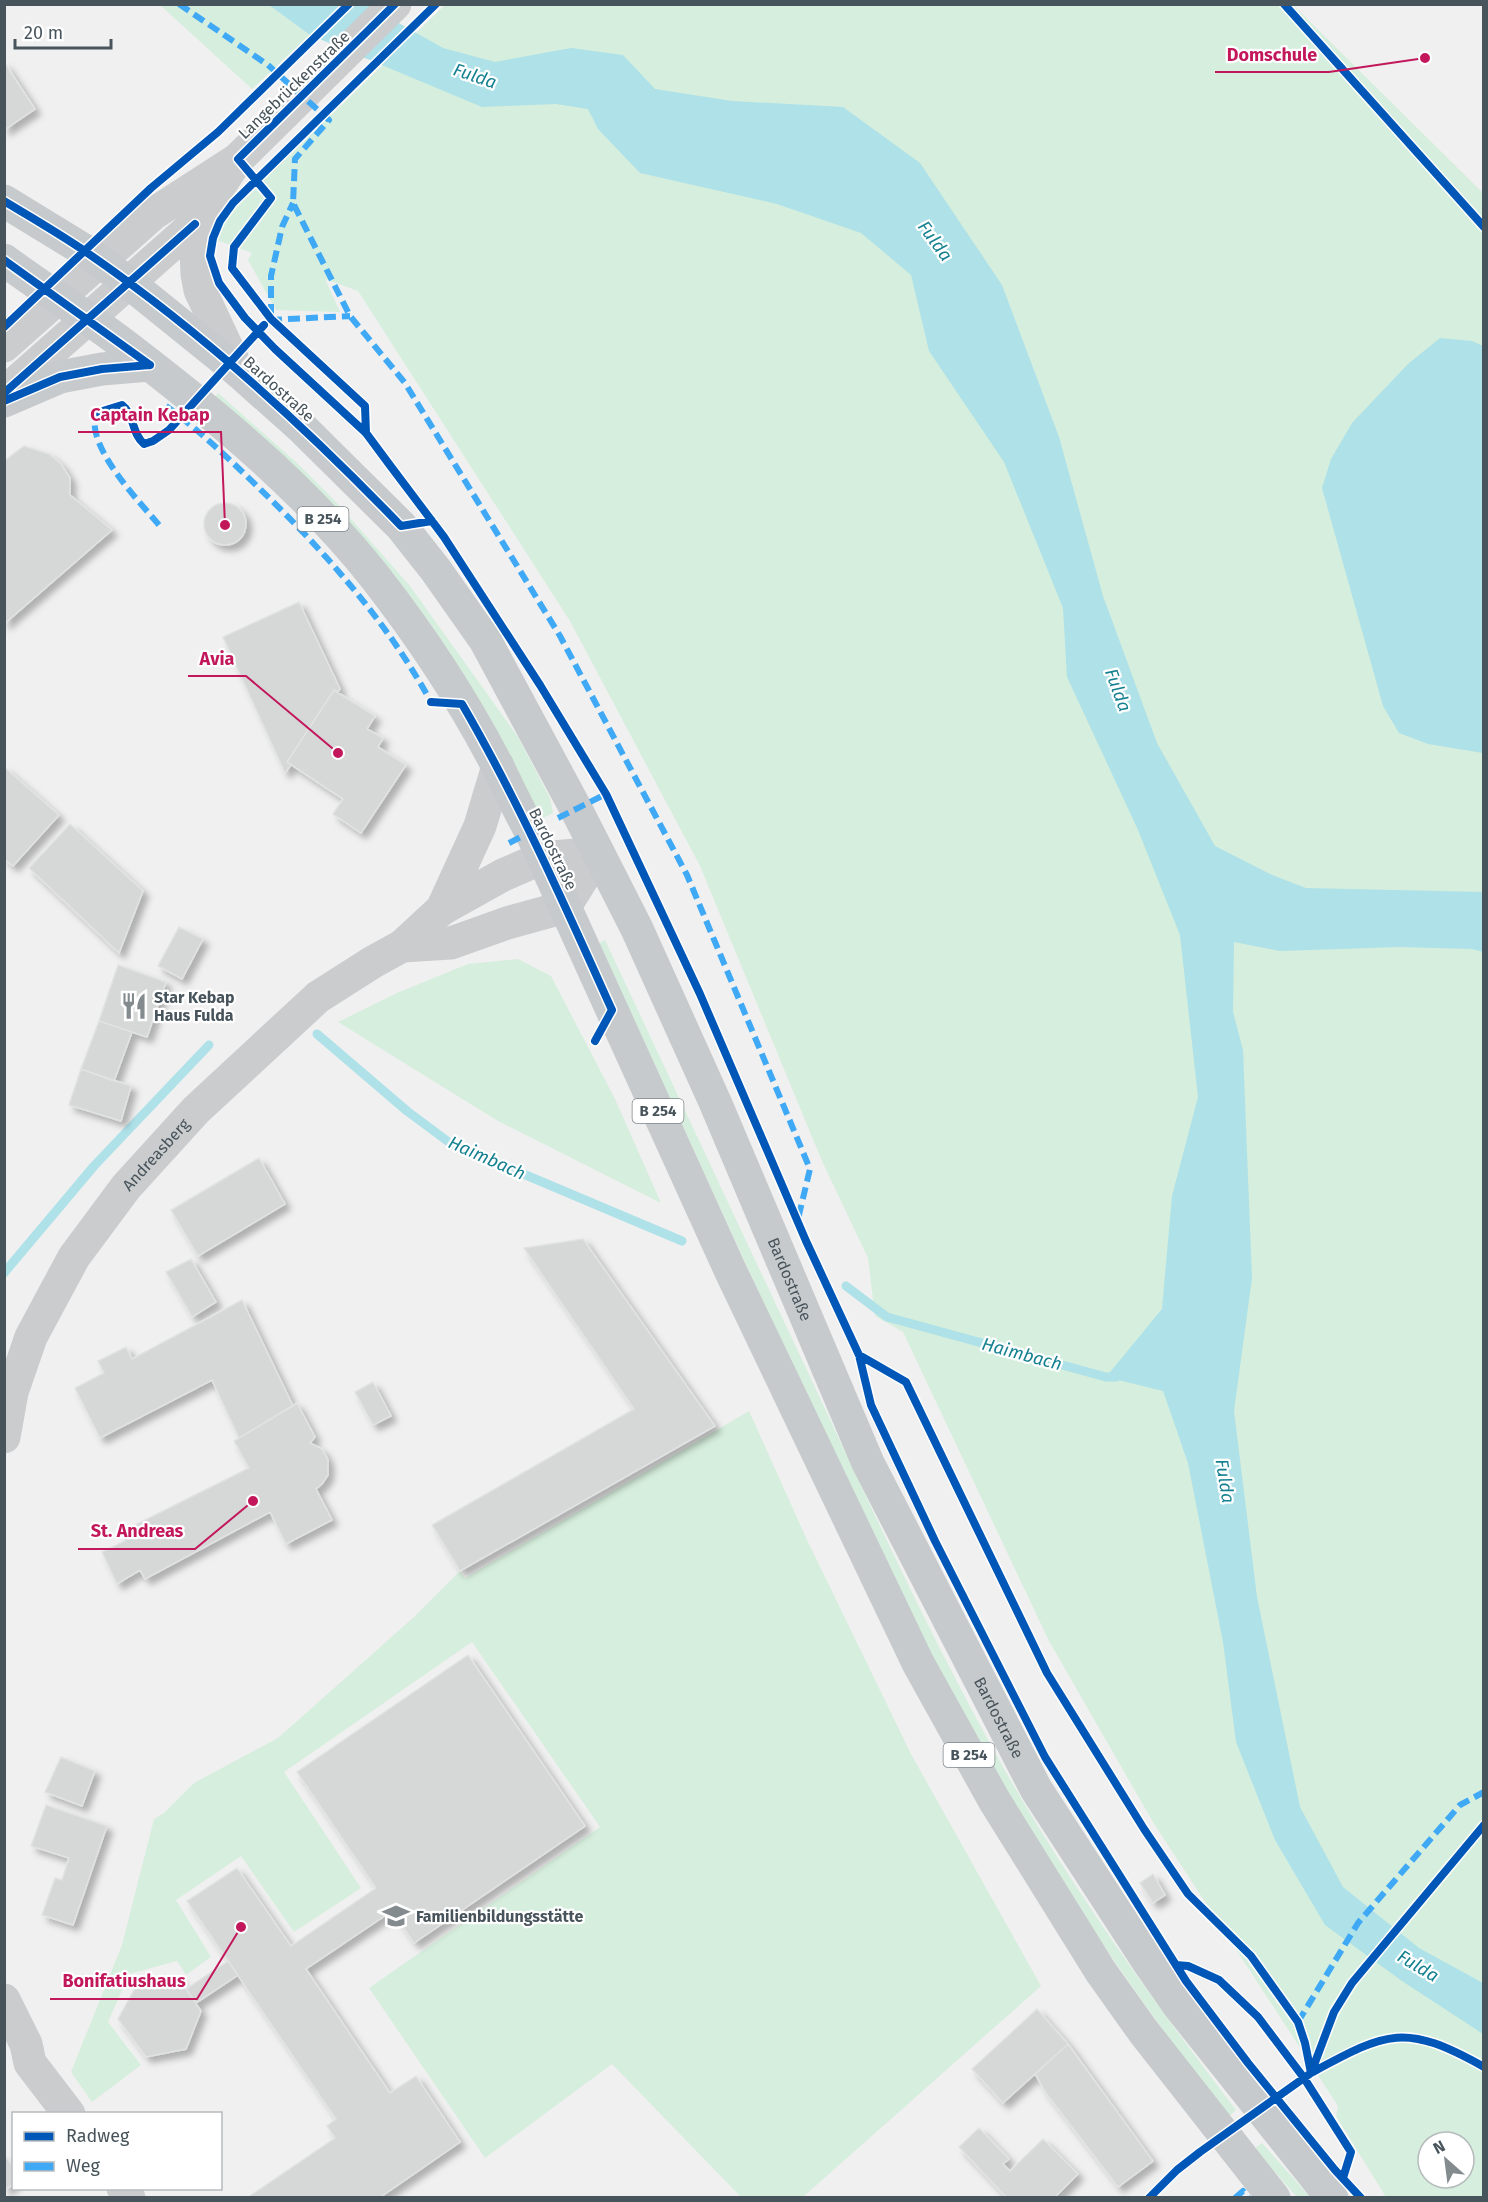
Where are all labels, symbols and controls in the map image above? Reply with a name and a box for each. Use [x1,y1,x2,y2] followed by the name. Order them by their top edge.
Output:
[15,12,111,50] scale bar
[24,22,63,44] text: 20 m
[234,27,354,143] street label: Langebrückenstraße
[1215,36,1329,72] callout: Domschule
[1227,44,1317,66] text: Domschule
[450,58,500,94] water label: Fulda
[913,217,957,265] water label: Fulda
[240,352,318,426] street label: Bardostraße
[78,396,221,432] callout: Captain Kebap
[90,404,210,426] text: Captain Kebap
[298,507,348,531] road number: B 254
[188,640,246,676] callout: Avia
[199,648,235,670] text: Avia
[1100,665,1136,715] water label: Fulda
[525,805,581,893] street label: Bardostraße
[154,988,235,1025] place label: Star Kebap Haus Fulda
[119,991,149,1021] restaurant icon: Star Kebap Haus Fulda
[632,1099,684,1123] road number: B 254
[118,1114,194,1194] street label: Andreasberg
[445,1131,529,1185] water label: Haimbach
[764,1234,816,1324] street label: Bardostraße
[979,1333,1065,1375] water label: Haimbach
[1211,1457,1239,1505] water label: Fulda
[78,1513,195,1549] callout: St. Andreas
[91,1520,184,1542] text: St. Andreas
[970,1674,1028,1761] street label: Bardostraße
[944,1743,994,1767] road number: B 254
[381,1901,411,1931] school or university icon: Familienbildungsstätte
[416,1907,584,1926] place label: Familienbildungsstätte
[1393,1945,1443,1987] water label: Fulda
[50,1963,197,1999] callout: Bonifatiushaus
[62,1970,186,1992] text: Bonifatiushaus
[12,2112,222,2190] legend
[66,2125,130,2147] text: Radweg
[1416,2130,1476,2190] north arrow
[1430,2136,1448,2158] text: N
[66,2155,100,2177] text: Weg

